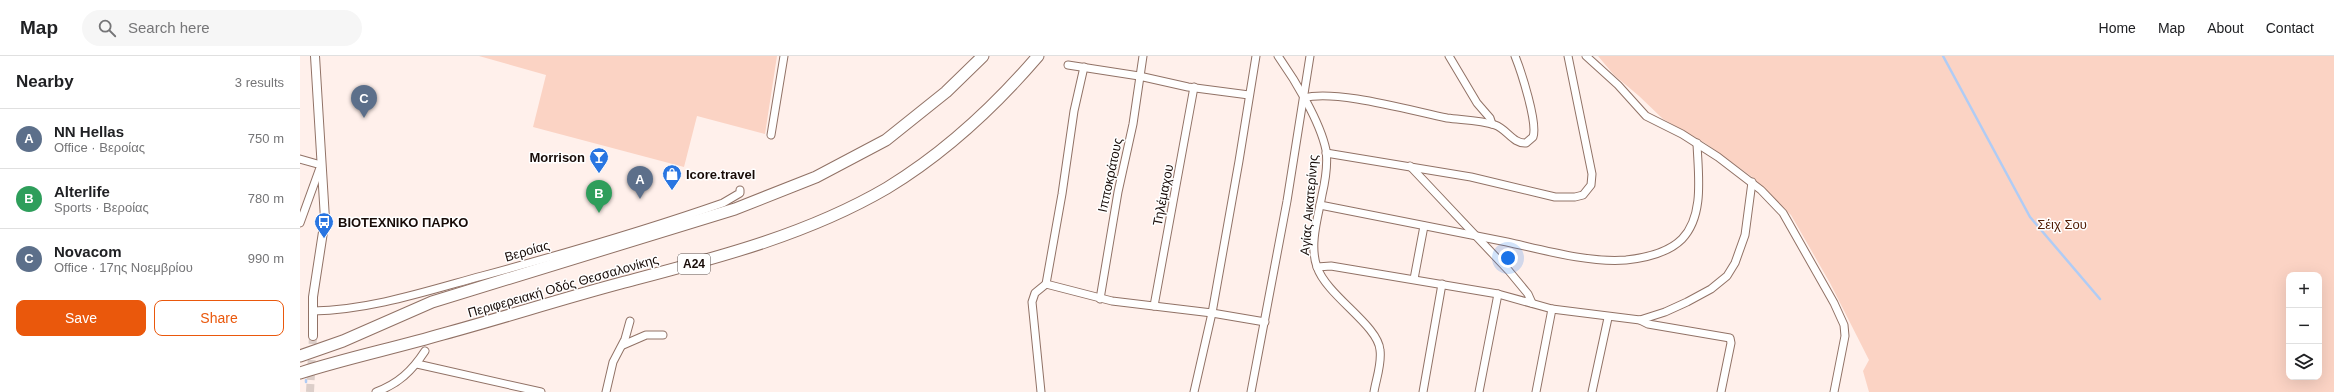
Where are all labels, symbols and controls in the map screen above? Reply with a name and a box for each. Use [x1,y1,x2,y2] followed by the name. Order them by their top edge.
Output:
[82,10,362,46] search box
[20,17,58,38] text: Map
[96,17,118,39] icon: search
[128,19,210,36] text: Search here
[2099,20,2136,36] text: Home
[2158,20,2185,36] text: Map
[2207,20,2244,36] text: About
[2266,20,2314,36] text: Contact
[16,72,74,91] text: Nearby
[235,75,284,90] text: 3 results
[351,85,377,118] pin: C
[54,123,124,140] text: NN Hellas
[24,131,34,146] text: A
[248,131,284,146] text: 750 m
[1095,136,1125,214] street label: Ιπποκράτους
[54,140,145,155] text: Office · Βεροίας
[588,146,610,174] bar icon: Morrison
[529,150,585,165] place label: Morrison
[1297,154,1321,256] street label: Αγίας Αικατερίνης
[661,163,683,191] shop icon: Icore.travel
[1150,163,1176,227] street label: Τηλέμαχου
[627,166,653,199] pin: A
[686,167,755,182] place label: Icore.travel
[586,180,612,213] pin: B
[54,183,110,200] text: Alterlife
[24,191,34,206] text: B
[248,191,284,206] text: 780 m
[54,200,149,215] text: Sports · Βεροίας
[313,211,335,239] bus stop icon: ΒΙΟΤΕΧΝΙΚΟ ΠΑΡΚΟ
[338,215,468,230] place label: ΒΙΟΤΕΧΝΙΚΟ ΠΑΡΚΟ
[2037,217,2087,232] park label: Σέιχ Σου
[503,237,551,265] street label: Βεροίας
[54,243,122,260] text: Novacom
[1498,248,1518,268] your location
[24,251,34,266] text: C
[248,251,284,266] text: 990 m
[466,252,660,320] street label: Περιφερειακή Οδός Θεσσαλονίκης
[678,254,710,274] road number: Α24
[54,260,193,275] text: Office · 17ης Νοεμβρίου
[2286,272,2322,380] map controls
[2286,272,2322,308] button: +
[16,300,146,336] button: Save
[154,300,284,336] button: Share
[2286,308,2322,344] button: −
[2286,344,2322,380] button: layers

